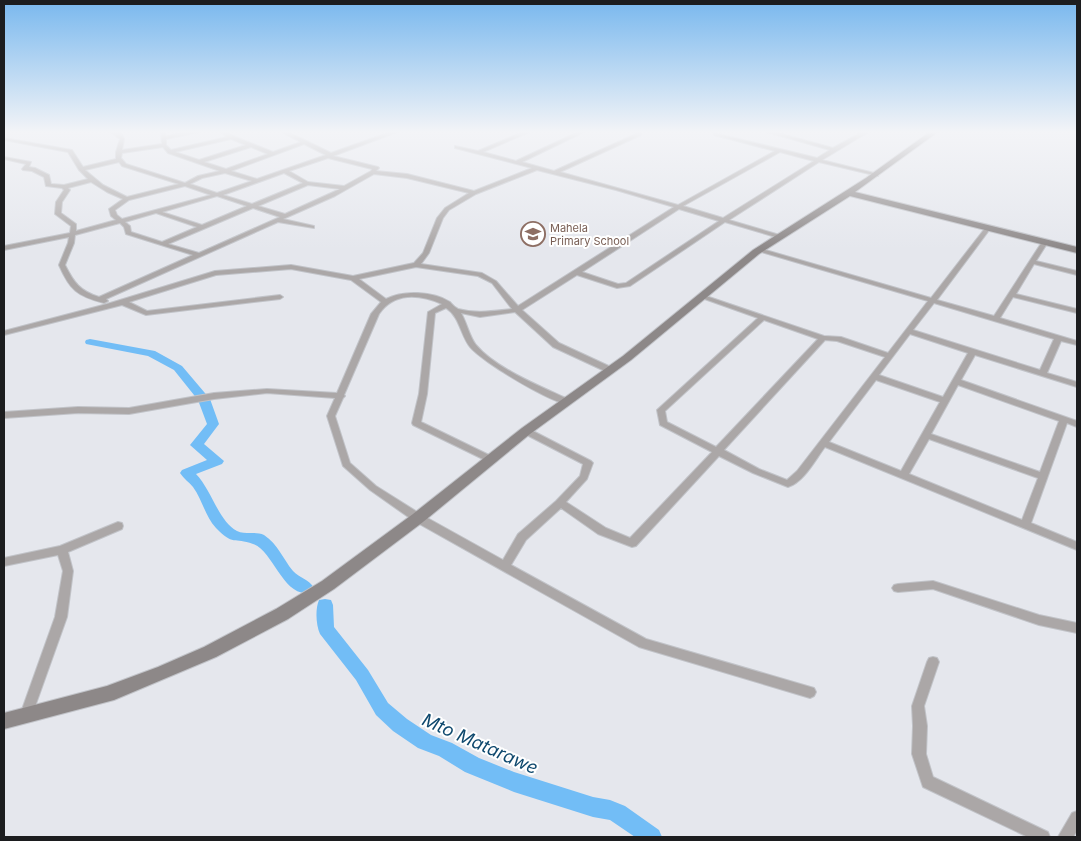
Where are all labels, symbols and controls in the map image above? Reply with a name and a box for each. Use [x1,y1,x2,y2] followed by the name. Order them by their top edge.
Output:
[520,221,546,247] school or university icon: Mahela Primary School
[550,221,629,248] place label: Mahela Primary School
[419,709,541,778] water label: Mto Matarawe

